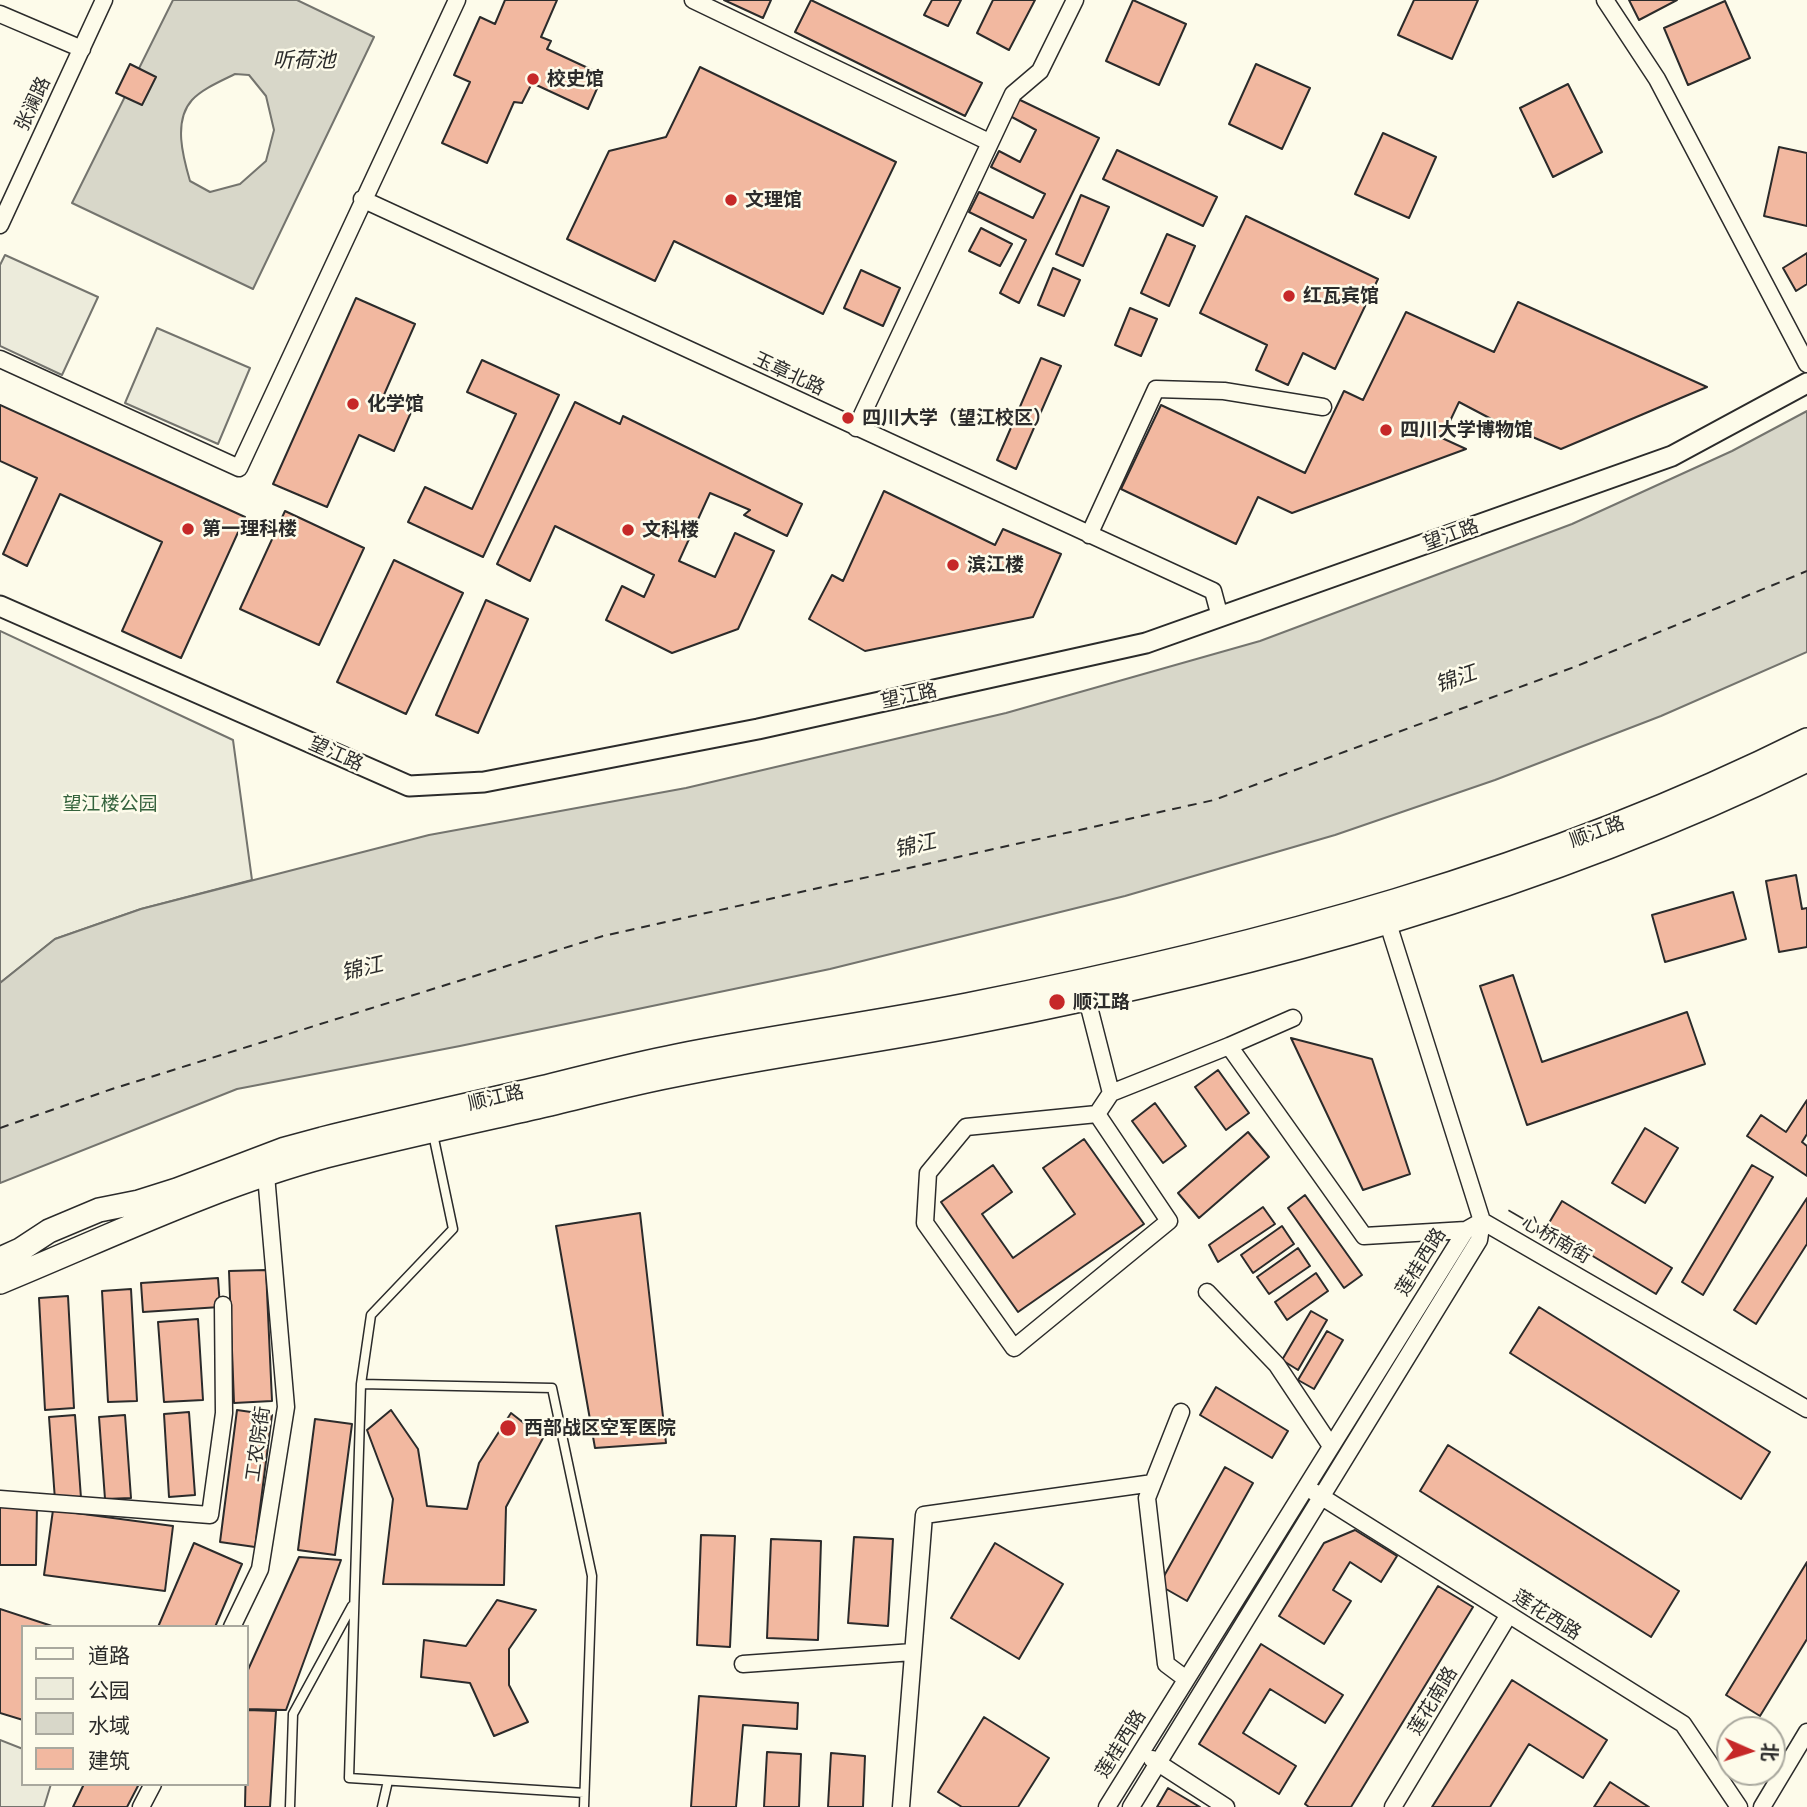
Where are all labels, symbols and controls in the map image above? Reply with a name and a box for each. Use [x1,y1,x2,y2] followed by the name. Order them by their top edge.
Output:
[273,48,335,74] water label: 听荷池
[547,68,604,90] place label: 校史馆
[525,71,541,87] marker: 校史馆
[11,73,55,135] street label: 张澜路
[745,189,802,211] place label: 文理馆
[723,192,739,208] marker: 文理馆
[1303,285,1379,307] place label: 红瓦宾馆
[1281,288,1297,304] marker: 红瓦宾馆
[750,348,828,400] street label: 玉章北路
[367,393,424,415] place label: 化学馆
[345,396,361,412] marker: 化学馆
[862,407,1052,429] place label: 四川大学（望江校区）
[840,410,856,426] marker: 四川大学（望江校区）
[1400,419,1533,441] place label: 四川大学博物馆
[1378,422,1394,438] marker: 四川大学博物馆
[1420,515,1482,555] street label: 望江路
[202,518,297,540] place label: 第一理科楼
[642,519,699,541] place label: 文科楼
[180,521,196,537] marker: 第一理科楼
[620,522,636,538] marker: 文科楼
[967,554,1024,576] place label: 滨江楼
[945,557,961,573] marker: 滨江楼
[1432,660,1480,698] water label: 锦江
[879,679,939,713] street label: 望江路
[305,732,367,776] street label: 望江路
[63,793,157,815] park label: 望江楼公园
[1566,812,1628,852] street label: 顺江路
[892,829,938,863] water label: 锦江
[339,952,385,986] water label: 锦江
[1073,991,1130,1013] place label: 顺江路
[1047,992,1067,1012] marker: 顺江路
[466,1080,526,1116] street label: 顺江路
[1501,1201,1595,1269] street label: 一心桥南街
[1391,1224,1451,1300] street label: 莲桂西路
[241,1405,275,1483] street label: 工农院街
[524,1417,676,1439] place label: 西部战区空军医院
[498,1418,518,1438] marker: 西部战区空军医院
[1509,1585,1585,1645] street label: 莲花西路
[21,1625,248,1786] legend
[88,1643,130,1668] text: 道路
[1404,1663,1462,1739] street label: 莲花南路
[88,1678,130,1703] text: 公园
[1091,1706,1151,1782] street label: 莲桂西路
[88,1713,130,1738] text: 水域
[1716,1716,1786,1786] north arrow
[1758,1742,1781,1762] text: 北
[88,1748,130,1773] text: 建筑

